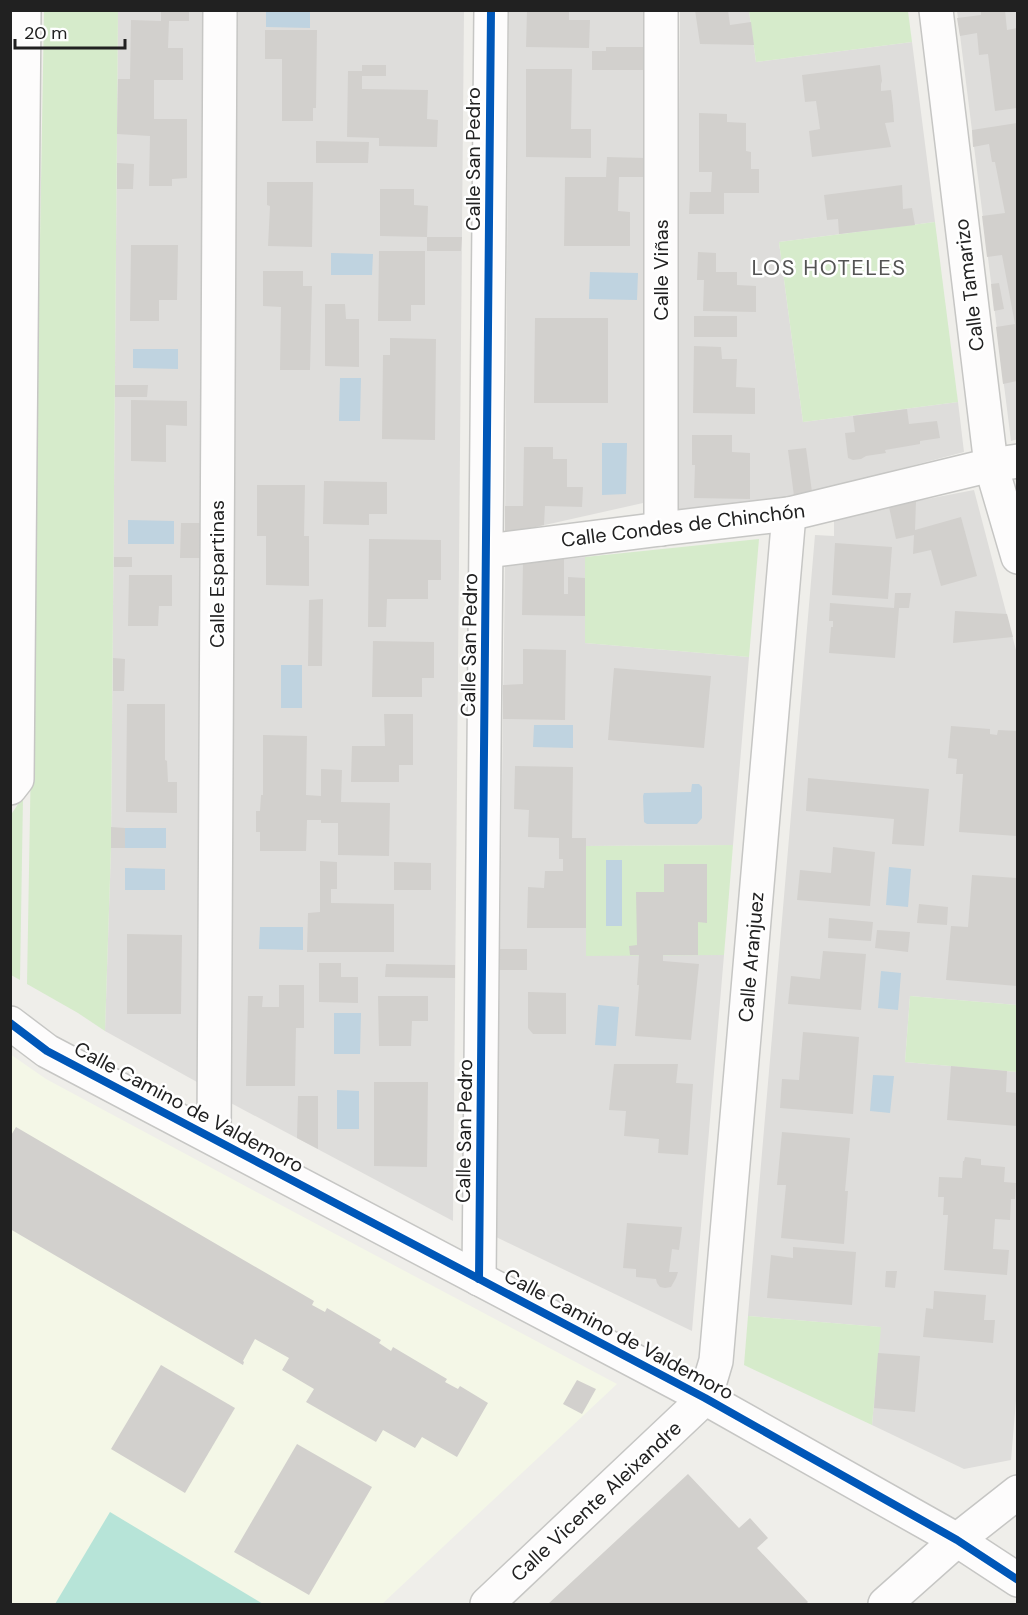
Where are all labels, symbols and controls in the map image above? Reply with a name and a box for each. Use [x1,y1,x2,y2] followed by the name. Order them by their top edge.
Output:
[15,12,124,50] scale bar
[24,21,67,45] text: 20 m
[460,87,486,231] street label: Calle San Pedro
[948,217,990,353] street label: Calle Tamarizo
[648,219,674,321] street label: Calle Viñas
[751,253,907,282] district label: LOS HOTELES
[560,497,806,553] street label: Calle Condes de Chinchón
[204,500,230,648] street label: Calle Espartinas
[455,573,483,717] street label: Calle San Pedro
[732,891,770,1023] street label: Calle Aranjuez
[70,1035,308,1179] street label: Calle Camino de Valdemoro
[450,1059,478,1203] street label: Calle San Pedro
[500,1262,738,1406] street label: Calle Camino de Valdemoro
[505,1415,687,1587] street label: Calle Vicente Aleixandre

